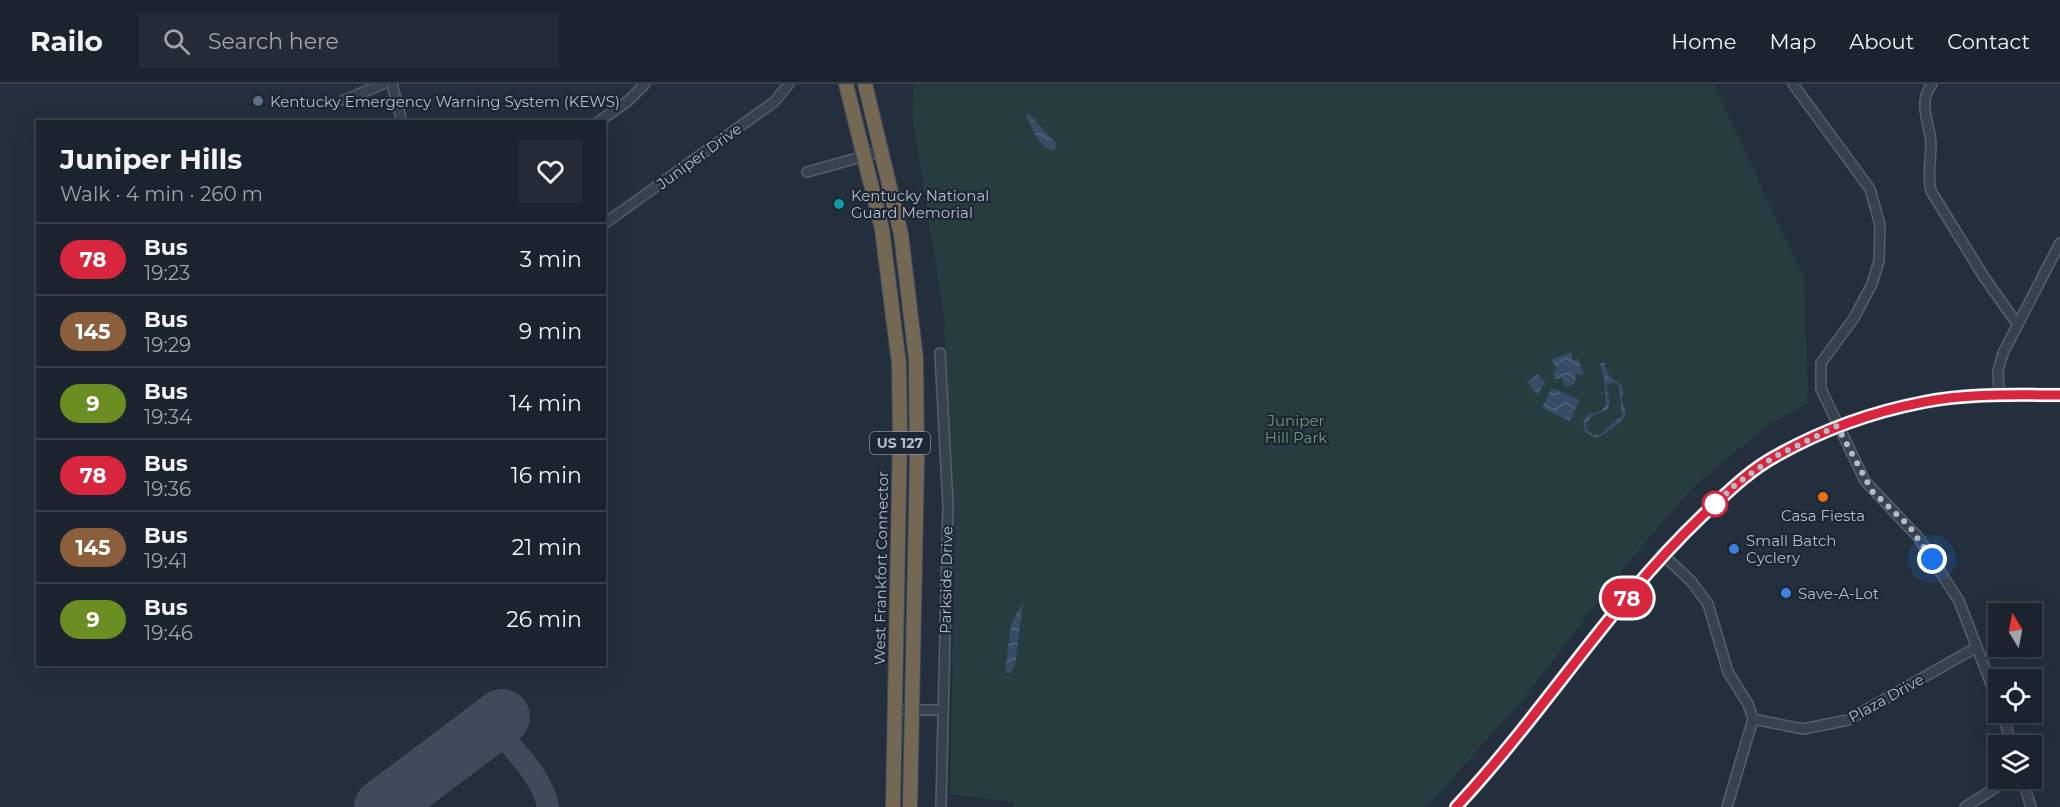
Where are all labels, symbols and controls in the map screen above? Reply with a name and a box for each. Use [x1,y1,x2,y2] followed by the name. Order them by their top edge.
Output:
[139,14,559,68] search box
[30,24,103,58] text: Railo
[160,25,193,58] icon: search
[208,28,339,55] text: Search here
[1671,29,1736,54] text: Home
[1769,29,1816,54] text: Map
[1849,29,1914,54] text: About
[1947,29,2030,54] text: Contact
[270,92,620,111] place label: Kentucky Emergency Warning System (KEWS)
[251,94,265,108] marker: Kentucky Emergency Warning System (KEWS)
[652,119,745,194] street label: Juniper Drive
[519,140,582,203] button: heart
[60,142,242,176] text: Juniper Hills
[60,182,263,206] text: Walk · 4 min · 260 m
[851,186,989,222] place label: Kentucky National Guard Memorial
[832,197,846,211] marker: Kentucky National Guard Memorial
[144,234,188,261] text: Bus
[520,246,582,273] text: 3 min
[80,247,106,272] text: 78
[144,261,190,285] text: 19:23
[144,306,188,333] text: Bus
[519,318,582,345] text: 9 min
[75,319,111,344] text: 145
[144,333,191,357] text: 19:29
[144,378,188,405] text: Bus
[510,390,582,417] text: 14 min
[86,391,100,416] text: 9
[144,405,192,429] text: 19:34
[1265,411,1327,447] park label: Juniper Hill Park
[870,432,930,454] road number: US 127
[144,450,188,477] text: Bus
[511,462,582,489] text: 16 min
[80,463,106,488] text: 78
[870,471,892,665] street label: West Frankfort Connector
[144,477,191,501] text: 19:36
[1816,490,1830,504] marker: Casa Fiesta
[1702,491,1728,517] unlabelled marker
[1781,506,1865,525] place label: Casa Fiesta
[144,522,188,549] text: Bus
[936,526,956,634] street label: Parkside Drive
[1746,531,1836,567] place label: Small Batch Cyclery
[512,534,582,561] text: 21 min
[75,535,111,560] text: 145
[1727,542,1741,556] marker: Small Batch Cyclery
[1917,544,1947,574] your location
[144,549,188,573] text: 19:41
[1600,578,1654,618] line badge: 78
[1798,584,1879,603] place label: Save-A-Lot
[1614,586,1640,611] text: 78
[1779,586,1793,600] marker: Save-A-Lot
[144,594,188,621] text: Bus
[1988,603,2042,657] north arrow
[1988,603,2042,789] map controls
[506,606,582,633] text: 26 min
[86,607,100,632] text: 9
[144,621,193,645] text: 19:46
[1845,669,1927,727] street label: Plaza Drive
[1988,669,2042,723] button: locate
[1988,735,2042,789] button: layers

